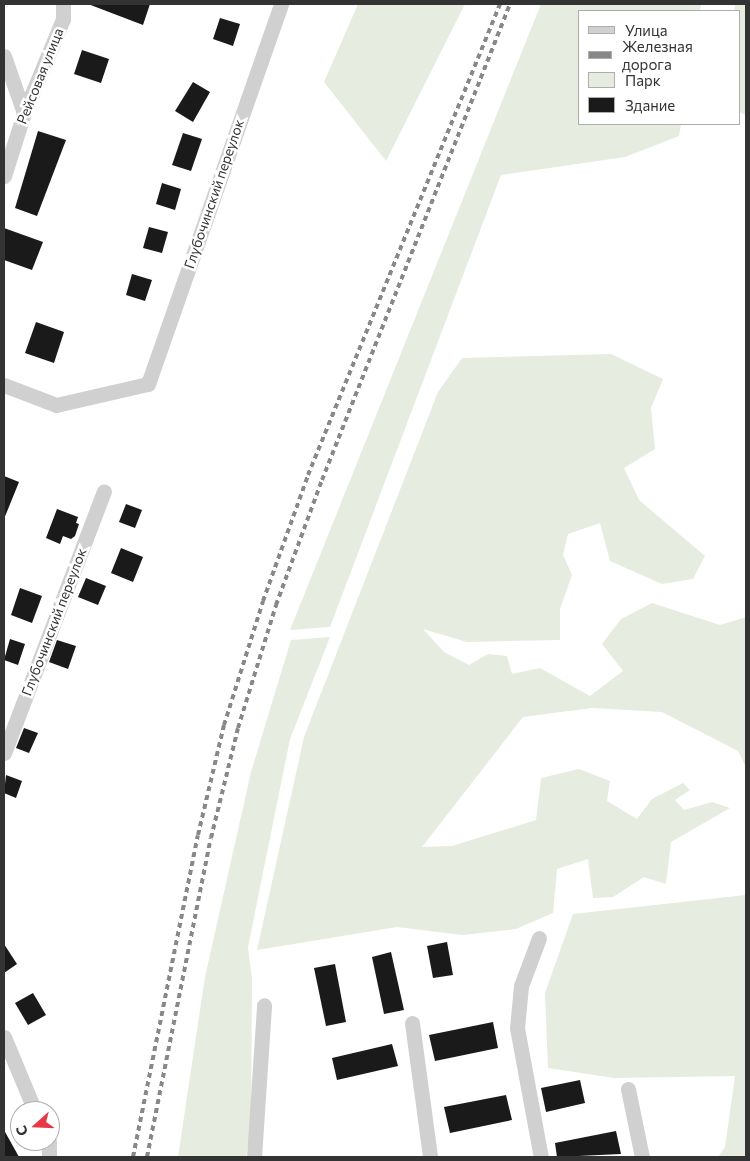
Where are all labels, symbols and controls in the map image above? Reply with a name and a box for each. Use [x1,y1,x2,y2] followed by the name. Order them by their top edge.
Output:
[578,10,740,125] legend
[625,21,667,39] text: Улица
[13,25,67,127] street label: Рейсовая улица
[622,37,693,73] text: Железная дорога
[625,71,661,89] text: Парк
[625,96,675,114] text: Здание
[181,117,247,271] street label: Глубочинский переулок
[18,546,90,698] street label: Глубочинский переулок
[10,1101,60,1151] north arrow
[12,1124,31,1138] text: С

